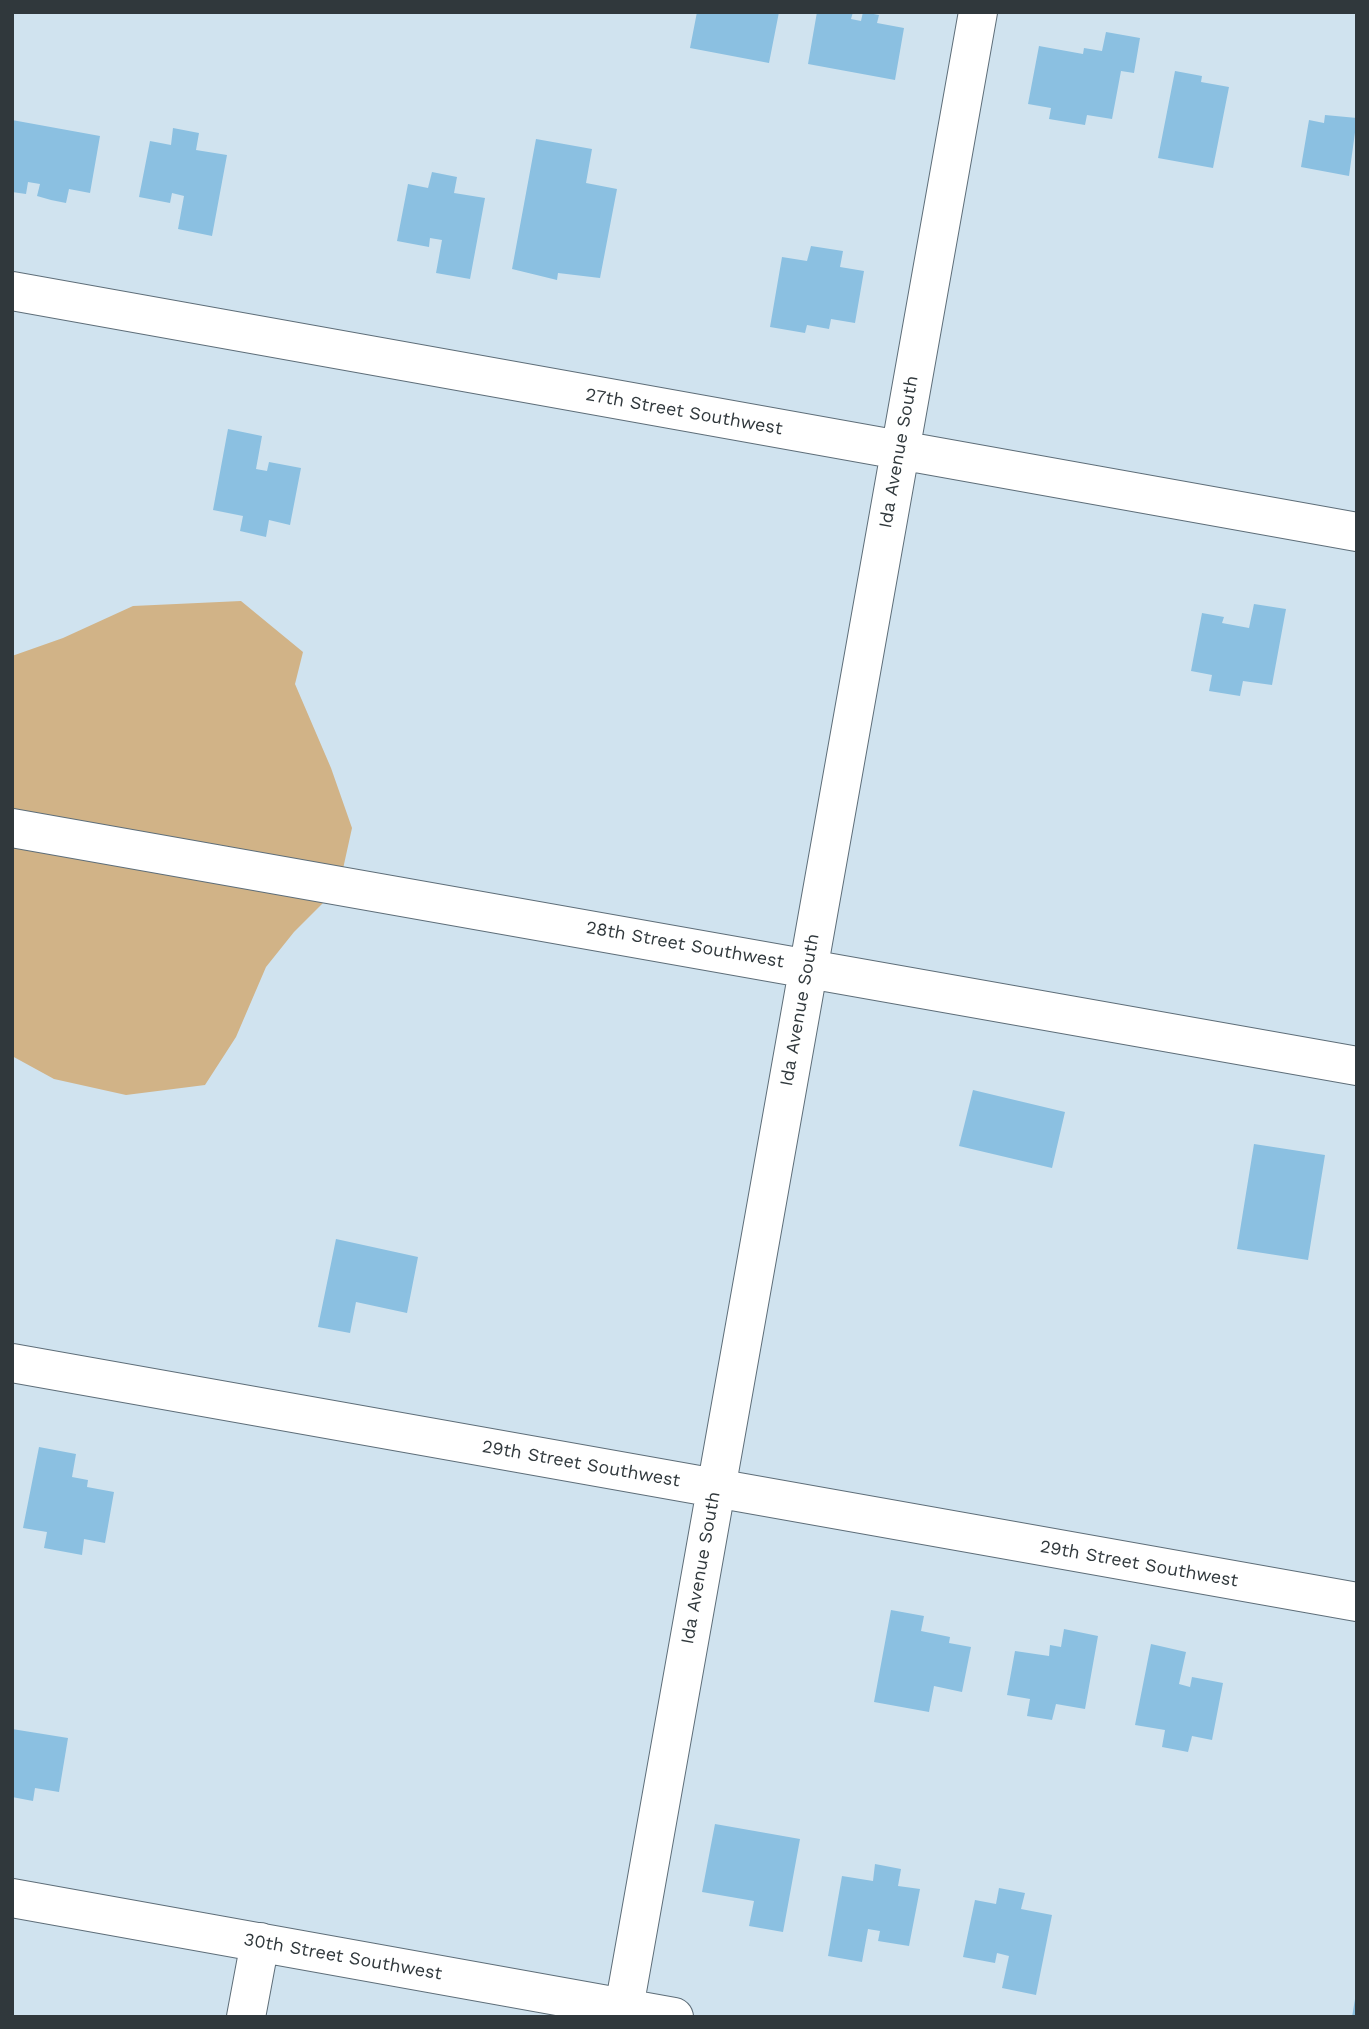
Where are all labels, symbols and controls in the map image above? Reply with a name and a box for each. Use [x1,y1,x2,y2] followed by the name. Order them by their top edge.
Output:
[875,374,923,530] street label: Ida Avenue South
[584,384,784,440] street label: 27th Street Southwest
[584,917,786,973] street label: 28th Street Southwest
[776,932,824,1088] street label: Ida Avenue South
[480,1436,682,1492] street label: 29th Street Southwest
[677,1490,725,1646] street label: Ida Avenue South
[1038,1536,1240,1592] street label: 29th Street Southwest
[242,1929,444,1985] street label: 30th Street Southwest

